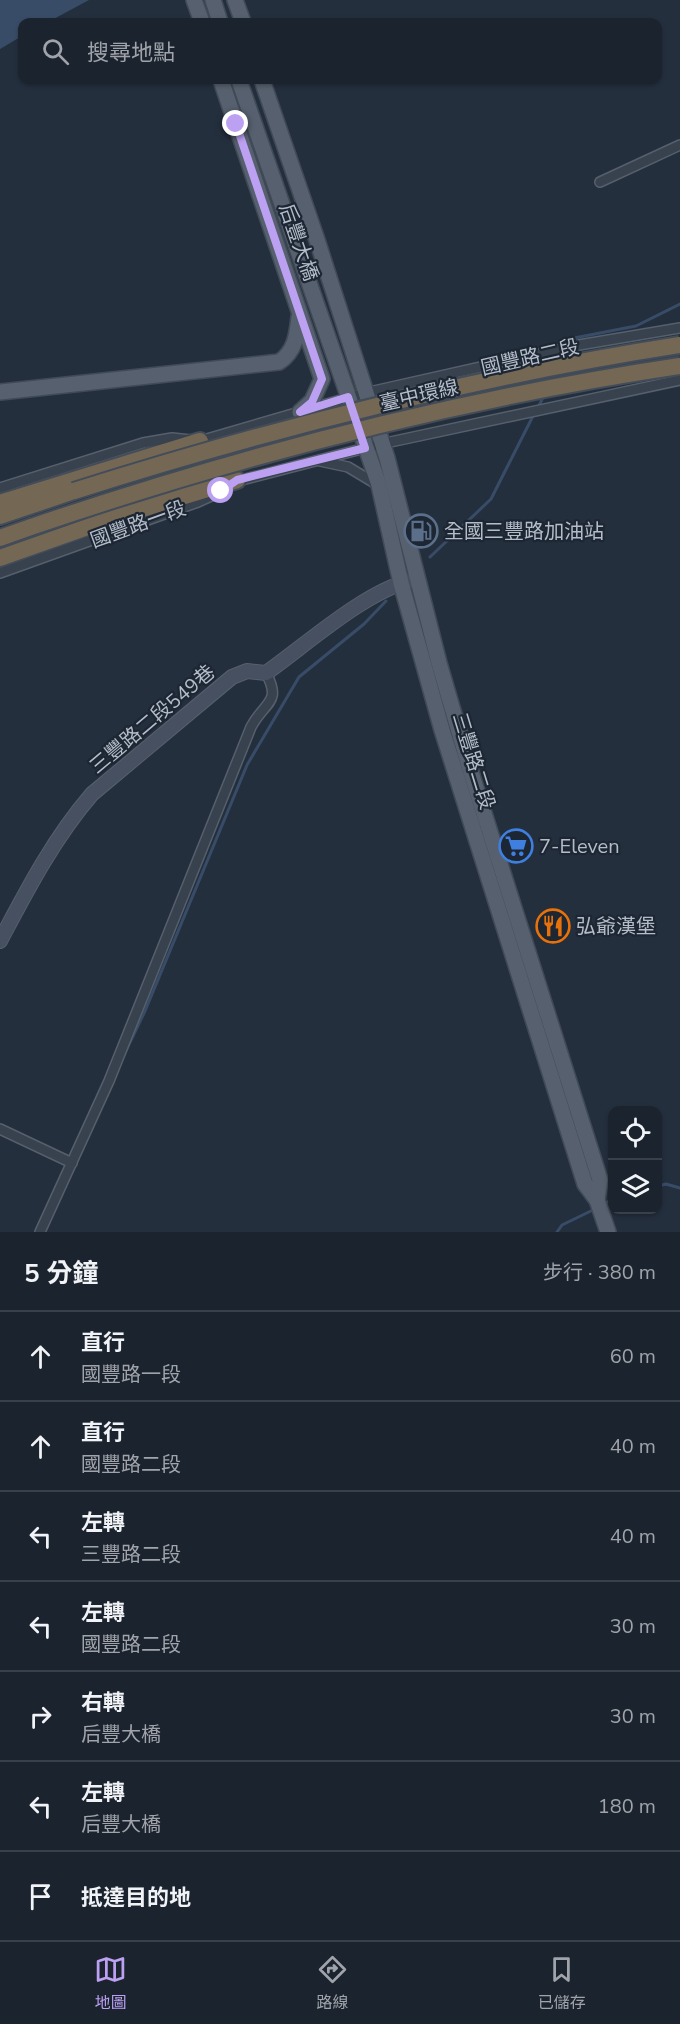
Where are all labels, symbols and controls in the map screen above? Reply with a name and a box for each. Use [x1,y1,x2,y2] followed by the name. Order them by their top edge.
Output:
[18,18,662,84] search box
[39,35,72,68] icon: search
[87,38,175,68] text: 搜尋地點
[222,110,248,136] route end
[273,200,324,284] street label: 后豐大橋
[478,333,582,382] street label: 國豐路二段
[377,373,461,418] street label: 臺中環線
[207,477,233,503] route start
[87,495,190,554] street label: 國豐路一段
[403,513,439,549] fuel station icon: 全國三豐路加油站
[444,518,604,545] place label: 全國三豐路加油站
[84,659,221,780] street label: 三豐路二段549巷
[446,709,501,813] street label: 三豐路二段
[498,828,534,864] supermarket icon: 7-Eleven
[539,833,620,860] place label: 7-Eleven
[535,908,571,944] restaurant icon: 弘爺漢堡
[576,913,656,940] place label: 弘爺漢堡
[608,1106,662,1214] map controls
[608,1106,662,1160] button: locate
[608,1160,662,1214] button: layers
[24,1256,99,1291] text: 5 分鐘
[543,1259,656,1286] text: 步行 · 380 m
[81,1328,125,1358] text: 直行
[24,1340,57,1373] icon: ahead
[610,1343,656,1370] text: 60 m
[81,1361,181,1388] text: 國豐路一段
[81,1418,125,1448] text: 直行
[24,1430,57,1463] icon: ahead
[610,1433,656,1460] text: 40 m
[81,1451,181,1478] text: 國豐路二段
[81,1508,125,1538] text: 左轉
[24,1520,57,1553] icon: left
[610,1523,656,1550] text: 40 m
[81,1541,181,1568] text: 三豐路二段
[81,1598,125,1628] text: 左轉
[24,1610,57,1643] icon: left
[610,1613,656,1640] text: 30 m
[81,1631,181,1658] text: 國豐路二段
[81,1688,125,1718] text: 右轉
[24,1700,57,1733] icon: right
[610,1703,656,1730] text: 30 m
[81,1721,161,1748] text: 后豐大橋
[81,1778,125,1808] text: 左轉
[24,1790,57,1823] icon: left
[598,1793,656,1820] text: 180 m
[81,1811,161,1838] text: 后豐大橋
[24,1880,57,1913] icon: arrive
[81,1883,191,1913] text: 抵達目的地
[94,1953,127,2014] tab: 地圖
[316,1953,349,2014] tab: 路線
[538,1953,586,2014] tab: 已儲存

